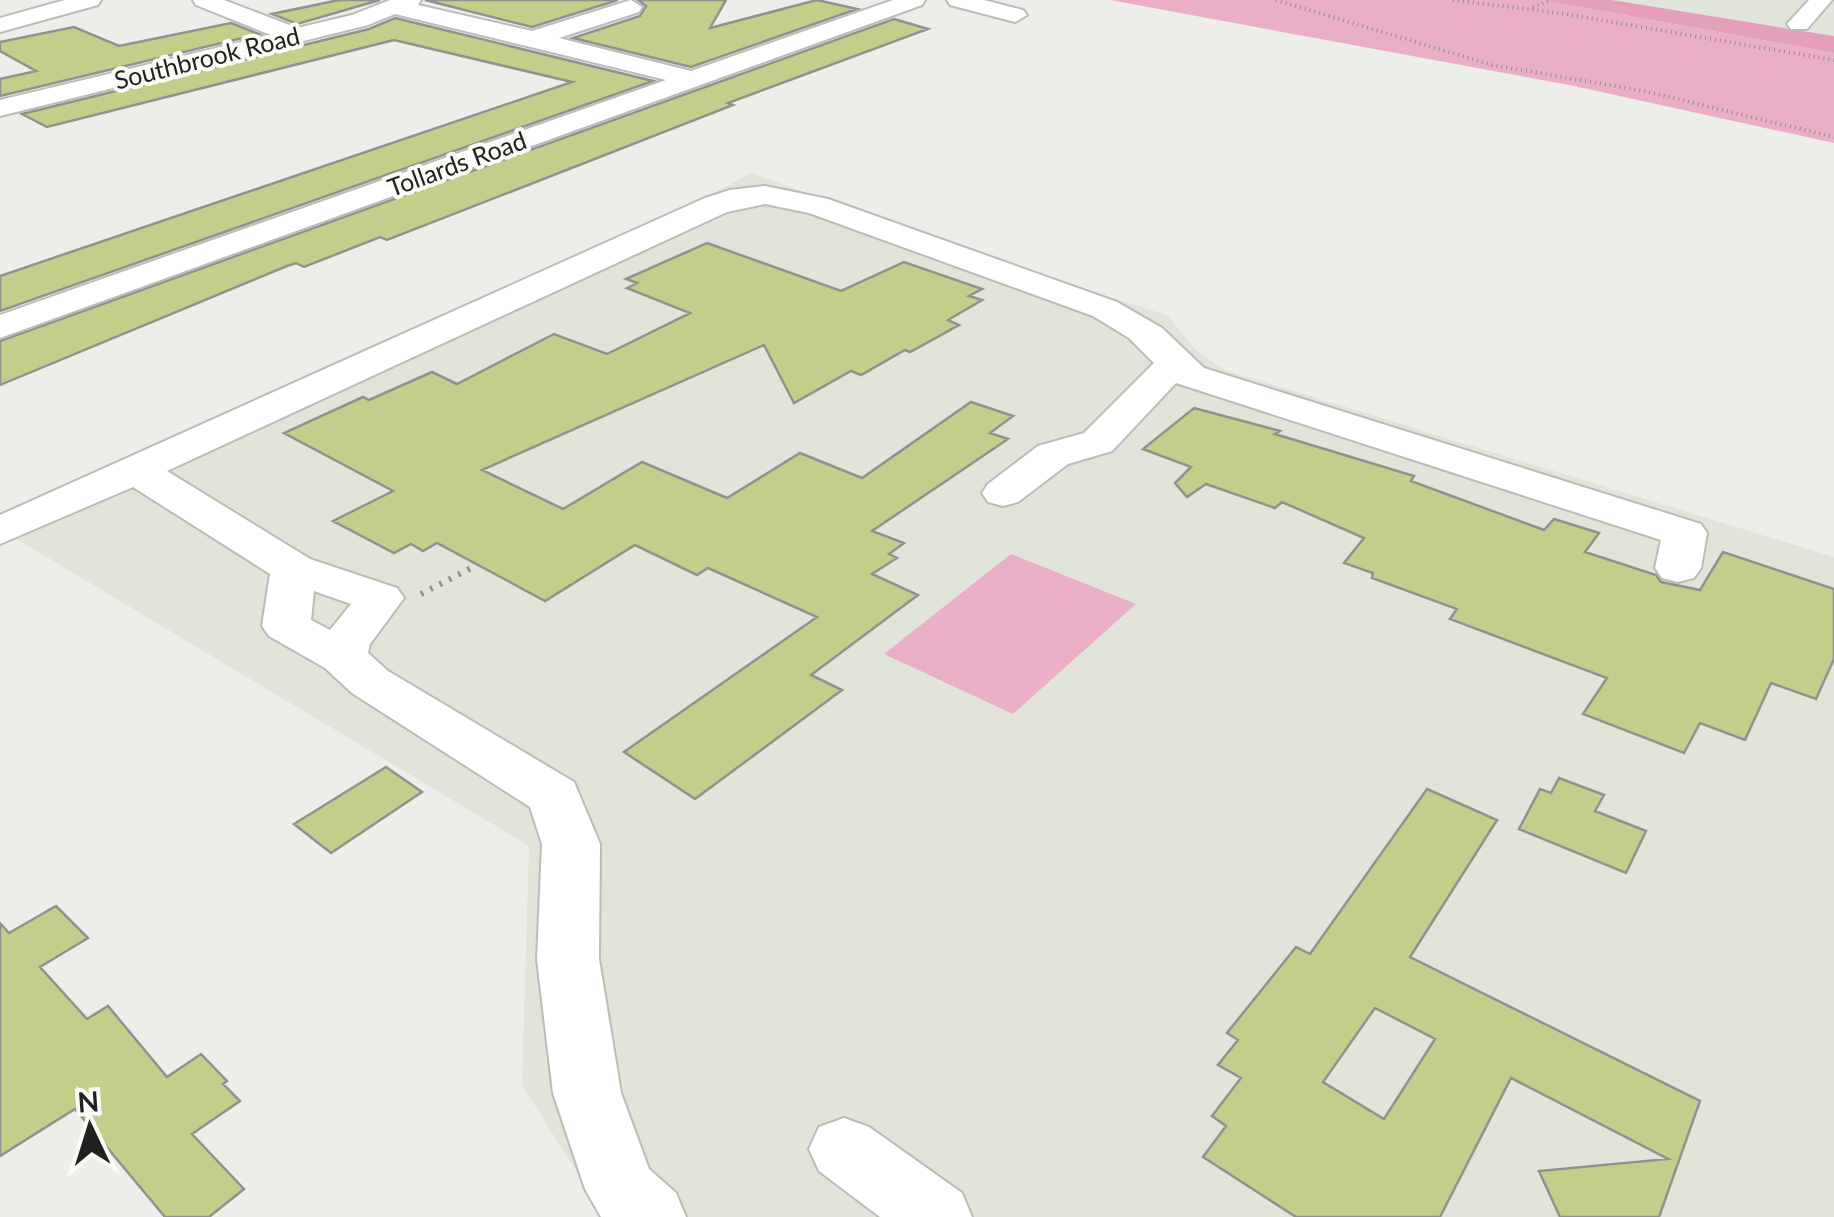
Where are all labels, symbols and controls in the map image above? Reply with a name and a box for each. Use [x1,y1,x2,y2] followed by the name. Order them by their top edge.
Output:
[111,19,303,95] street label: Southbrook Road
[383,124,530,202] street label: Tollards Road
[40,1077,140,1177] north arrow
[76,1083,100,1119] text: N

